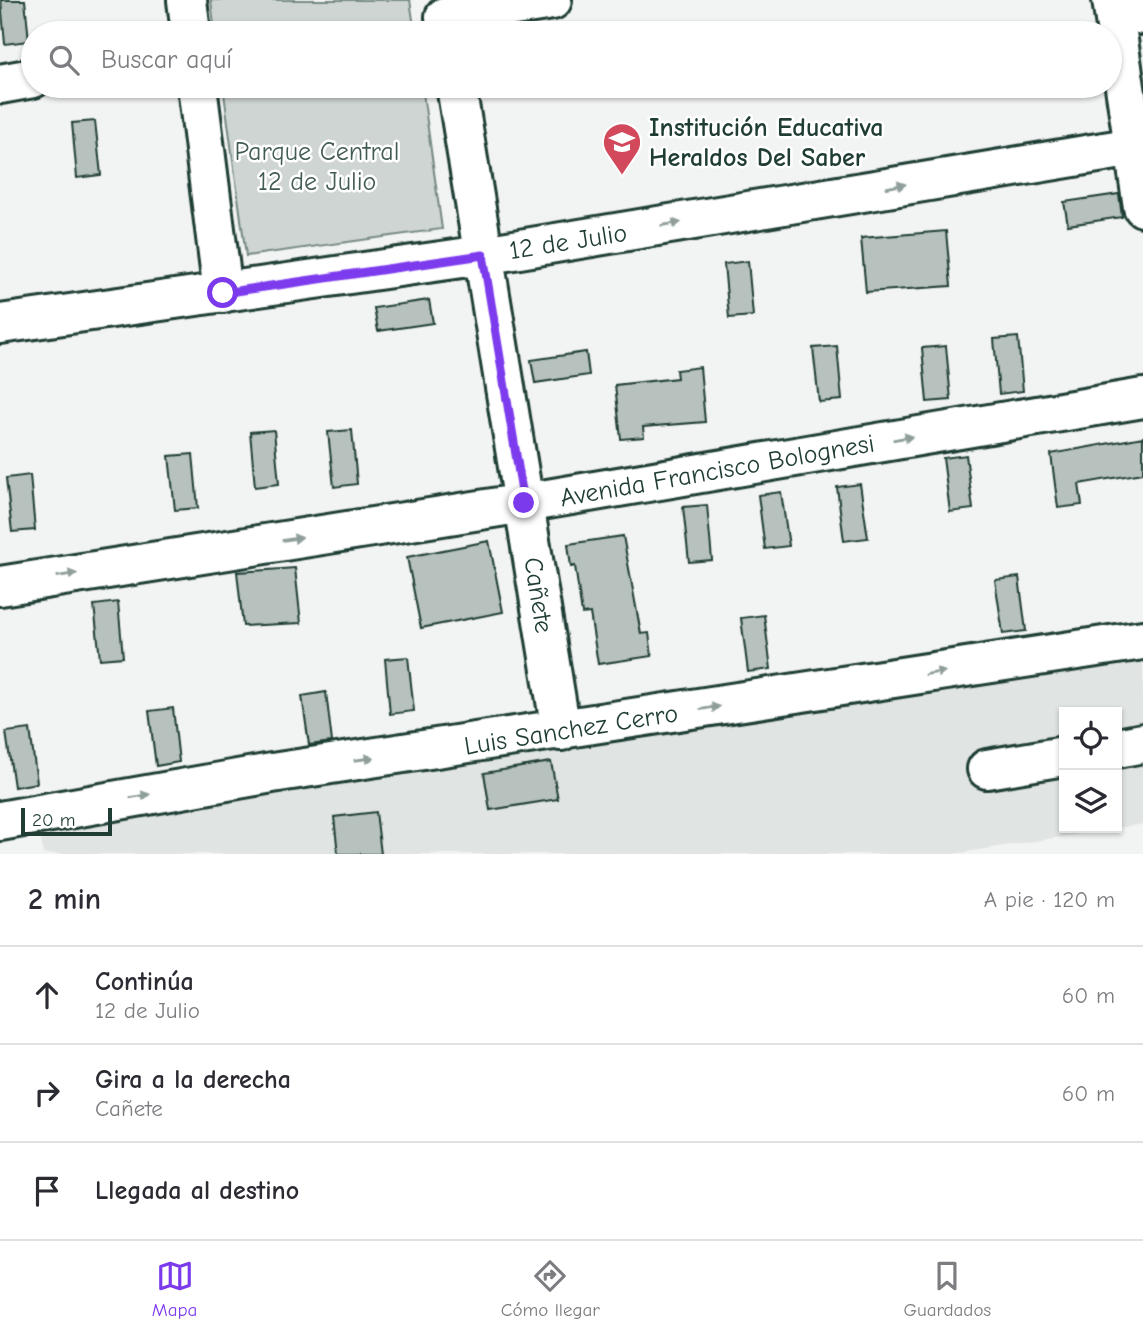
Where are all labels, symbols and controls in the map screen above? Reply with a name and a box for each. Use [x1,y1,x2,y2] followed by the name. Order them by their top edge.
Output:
[21,21,1122,98] search box
[45,41,83,79] icon: search
[101,45,232,75] text: Buscar aquí
[649,113,883,173] place label: Institución Educativa Heraldos Del Saber
[601,121,643,176] school or university icon: Institución Educativa Heraldos Del Saber
[235,137,399,197] park label: Parque Central 12 de Julio
[885,181,907,192] one-way arrow
[507,218,629,266] street label: 12 de Julio
[661,218,683,229] one-way arrow
[207,277,238,308] route start
[558,429,877,513] street label: Avenida Francisco Bolognesi
[892,432,914,443] one-way arrow
[508,487,539,518] route end
[281,534,303,545] one-way arrow
[517,555,559,635] street label: Cañete
[57,569,79,580] one-way arrow
[924,667,946,678] one-way arrow
[462,698,680,762] street label: Luis Sanchez Cerro
[699,702,721,713] one-way arrow
[1059,707,1122,833] map controls
[1059,707,1122,770] button: locate
[353,754,375,765] one-way arrow
[1059,770,1122,833] button: layers
[129,790,151,801] one-way arrow
[21,805,112,837] scale bar
[32,809,76,831] text: 20 m
[28,882,101,917] text: 2 min
[984,886,1115,913] text: A pie · 120 m
[95,967,194,997] text: Continúa
[28,976,66,1014] icon: ahead
[1062,982,1115,1009] text: 60 m
[95,997,200,1024] text: 12 de Julio
[95,1065,291,1095] text: Gira a la derecha
[28,1074,66,1112] icon: right
[1062,1080,1115,1107] text: 60 m
[95,1095,163,1122] text: Cañete
[28,1172,66,1210] icon: arrive
[95,1176,299,1206] text: Llegada al destino
[152,1257,197,1321] tab: Mapa
[501,1257,600,1321] tab: Cómo llegar
[903,1257,991,1321] tab: Guardados

